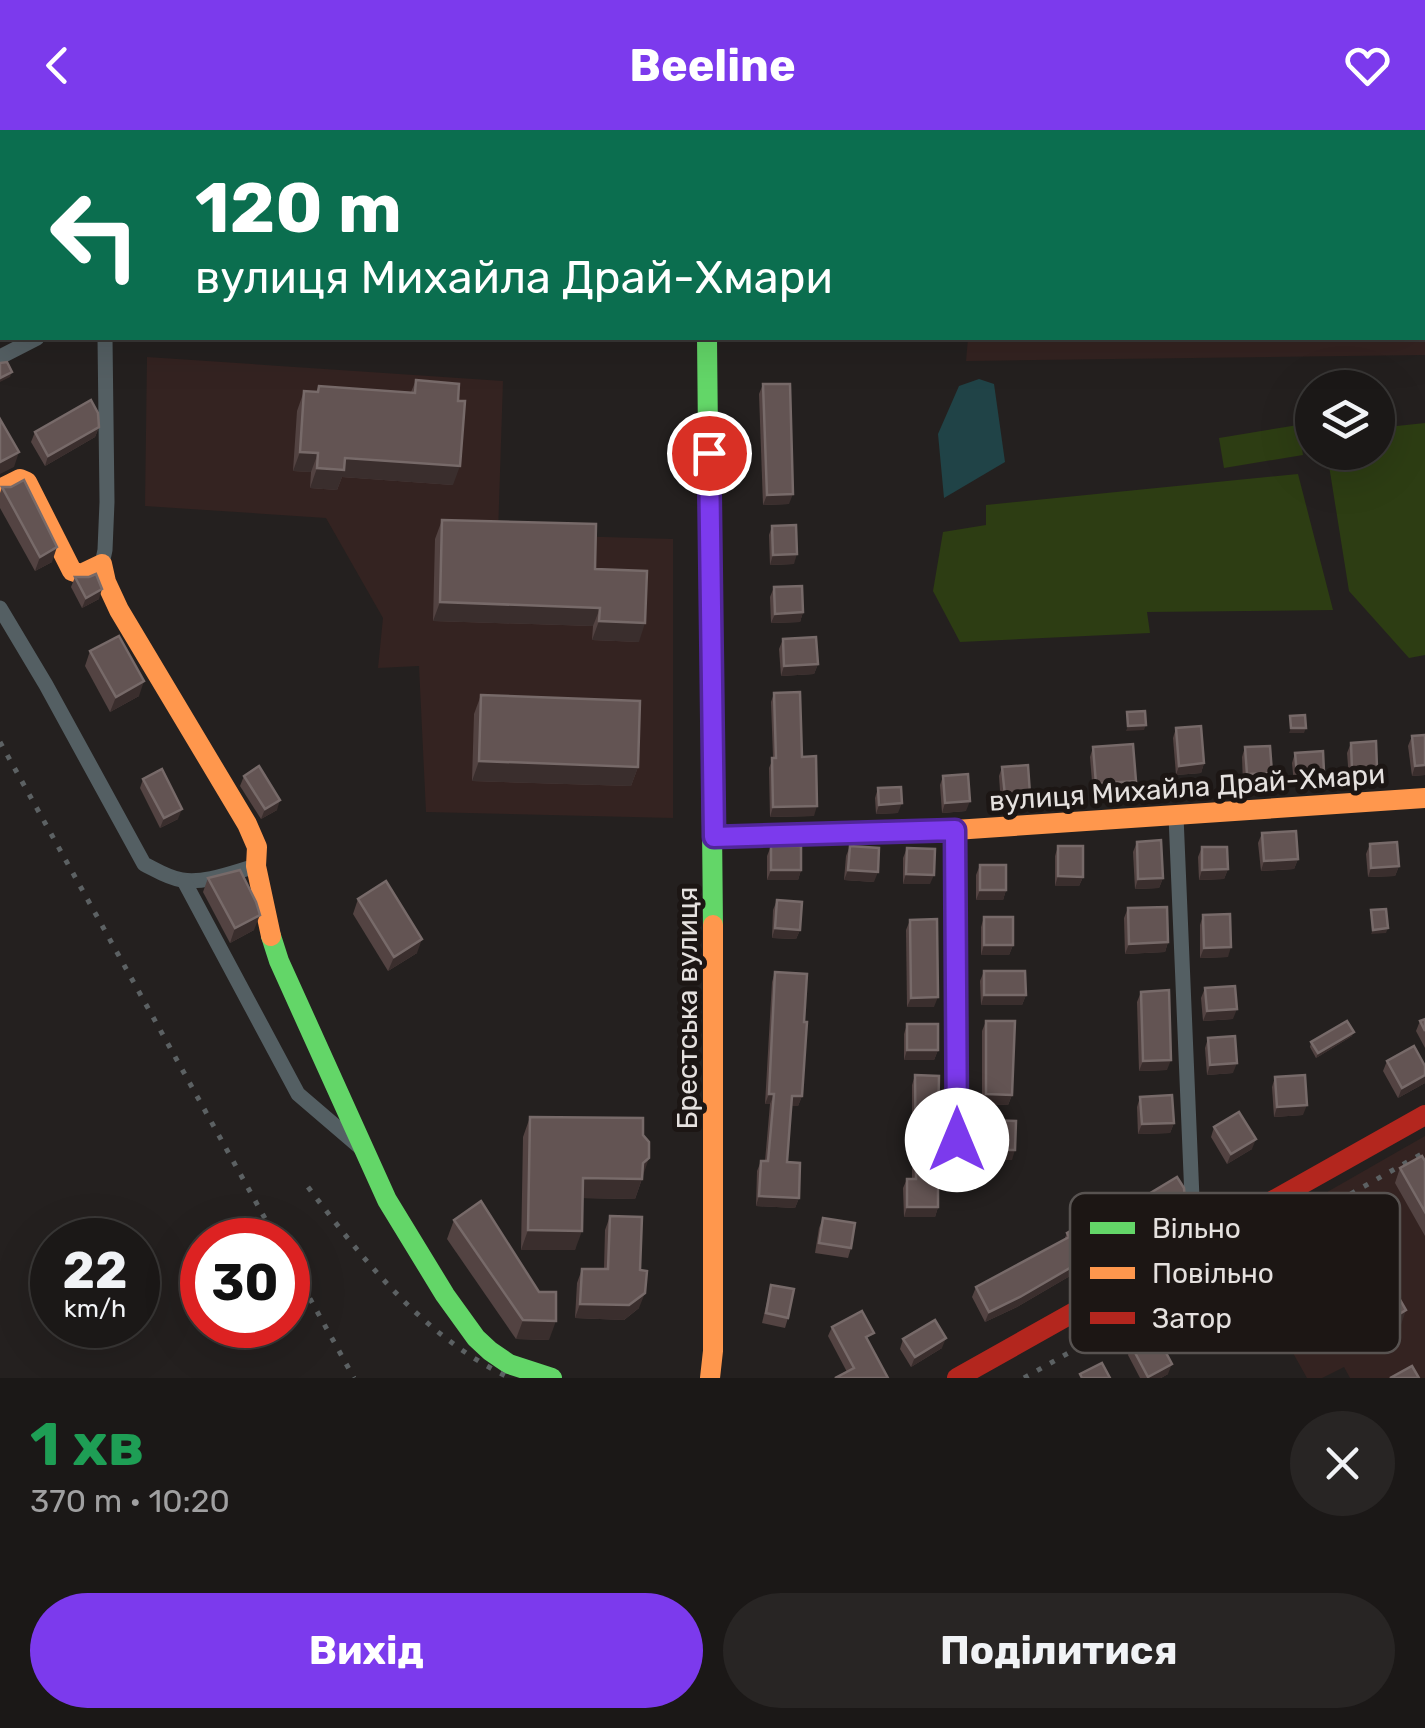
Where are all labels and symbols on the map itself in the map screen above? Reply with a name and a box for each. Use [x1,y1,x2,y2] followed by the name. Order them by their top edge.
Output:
[667,411,752,496] pin
[988,757,1386,818] street label: вулиця Михайла Драй-Хмари
[671,887,704,1129] street label: Брестська вулиця
[905,1088,1009,1192] position arrow
[1070,1193,1400,1353] legend
[1152,1212,1241,1245] text: Вільно
[180,1218,310,1348] speed limit sign: 30
[1152,1257,1274,1290] text: Повільно
[1152,1302,1232,1335] text: Затор

